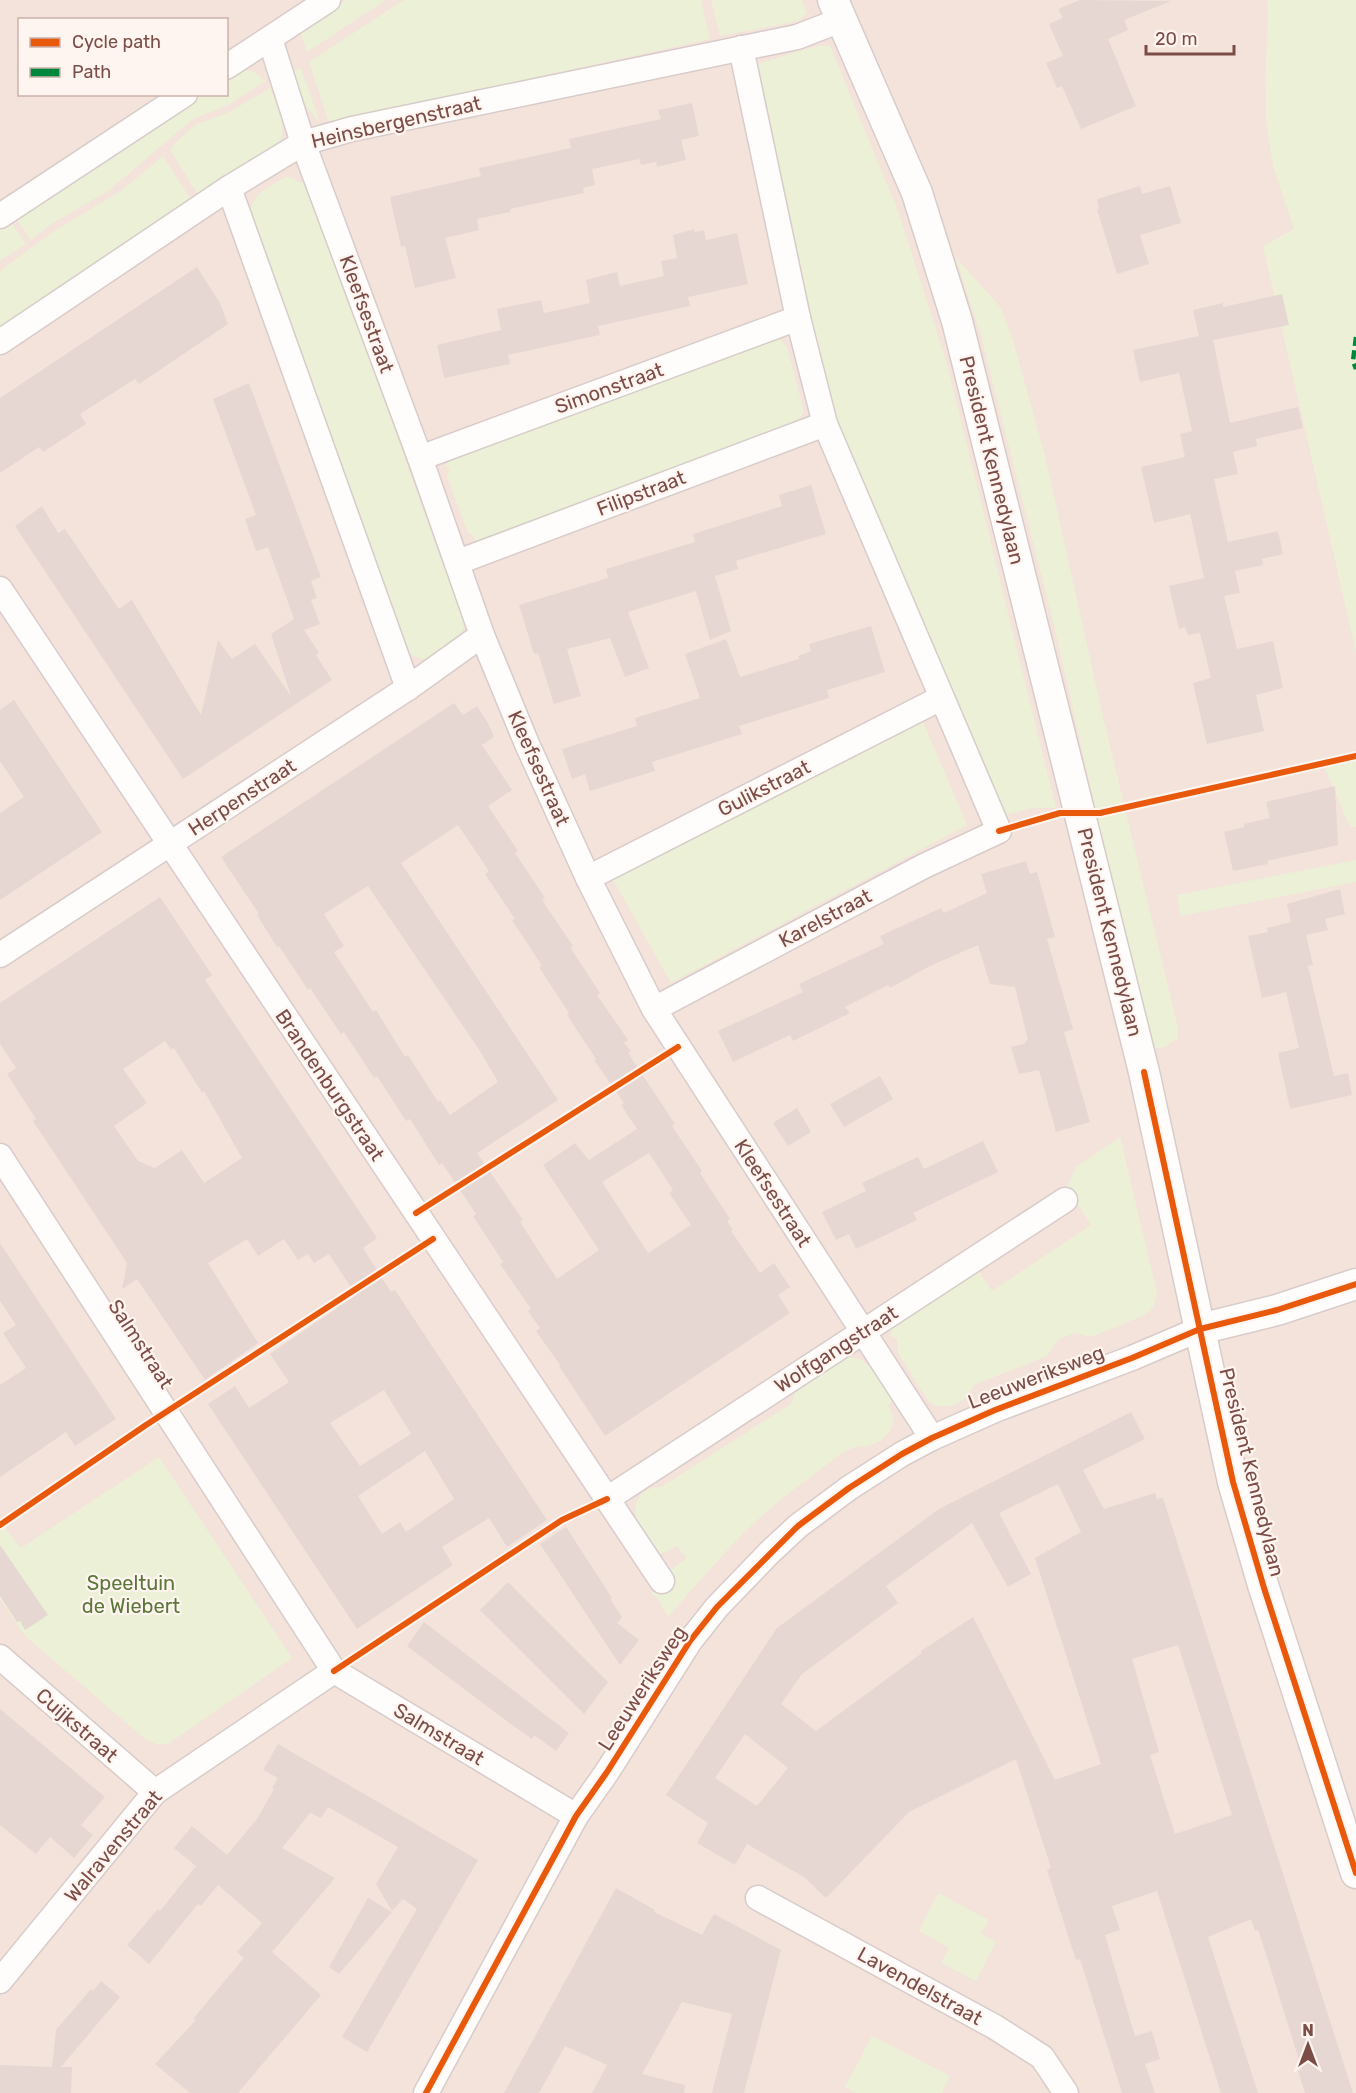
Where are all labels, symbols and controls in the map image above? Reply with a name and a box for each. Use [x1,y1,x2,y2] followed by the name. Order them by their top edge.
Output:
[18,18,228,96] legend
[1146,18,1234,56] scale bar
[1155,28,1197,50] text: 20 m
[72,31,161,53] text: Cycle path
[72,61,111,83] text: Path
[309,91,483,153] street label: Heinsbergenstraat
[335,252,399,376] street label: Kleefsestraat
[954,353,1030,567] street label: President Kennedylaan
[551,357,667,419] street label: Simonstraat
[593,465,689,521] street label: Filipstraat
[503,707,575,829] street label: Kleefsestraat
[184,753,300,841] street label: Herpenstraat
[714,754,814,822] street label: Gulikstraat
[1072,825,1148,1039] street label: President Kennedylaan
[774,883,876,952] street label: Karelstraat
[270,1005,390,1166] street label: Brandenburgstraat
[729,1135,817,1251] street label: Kleefsestraat
[103,1295,179,1393] street label: Salmstraat
[770,1300,902,1398] street label: Wolfgangstraat
[965,1340,1107,1414] street label: Leeuweriksweg
[1214,1365,1290,1579] street label: President Kennedylaan
[82,1571,180,1618] park label: Speeltuin de Wiebert
[593,1621,691,1755] street label: Leeuweriksweg
[31,1683,123,1767] street label: Cuijkstraat
[389,1698,489,1770] street label: Salmstraat
[59,1785,167,1907] street label: Walravenstraat
[853,1942,987,2030] street label: Lavendelstraat
[1278,2015,1338,2075] north arrow
[1302,2021,1314,2040] text: N

